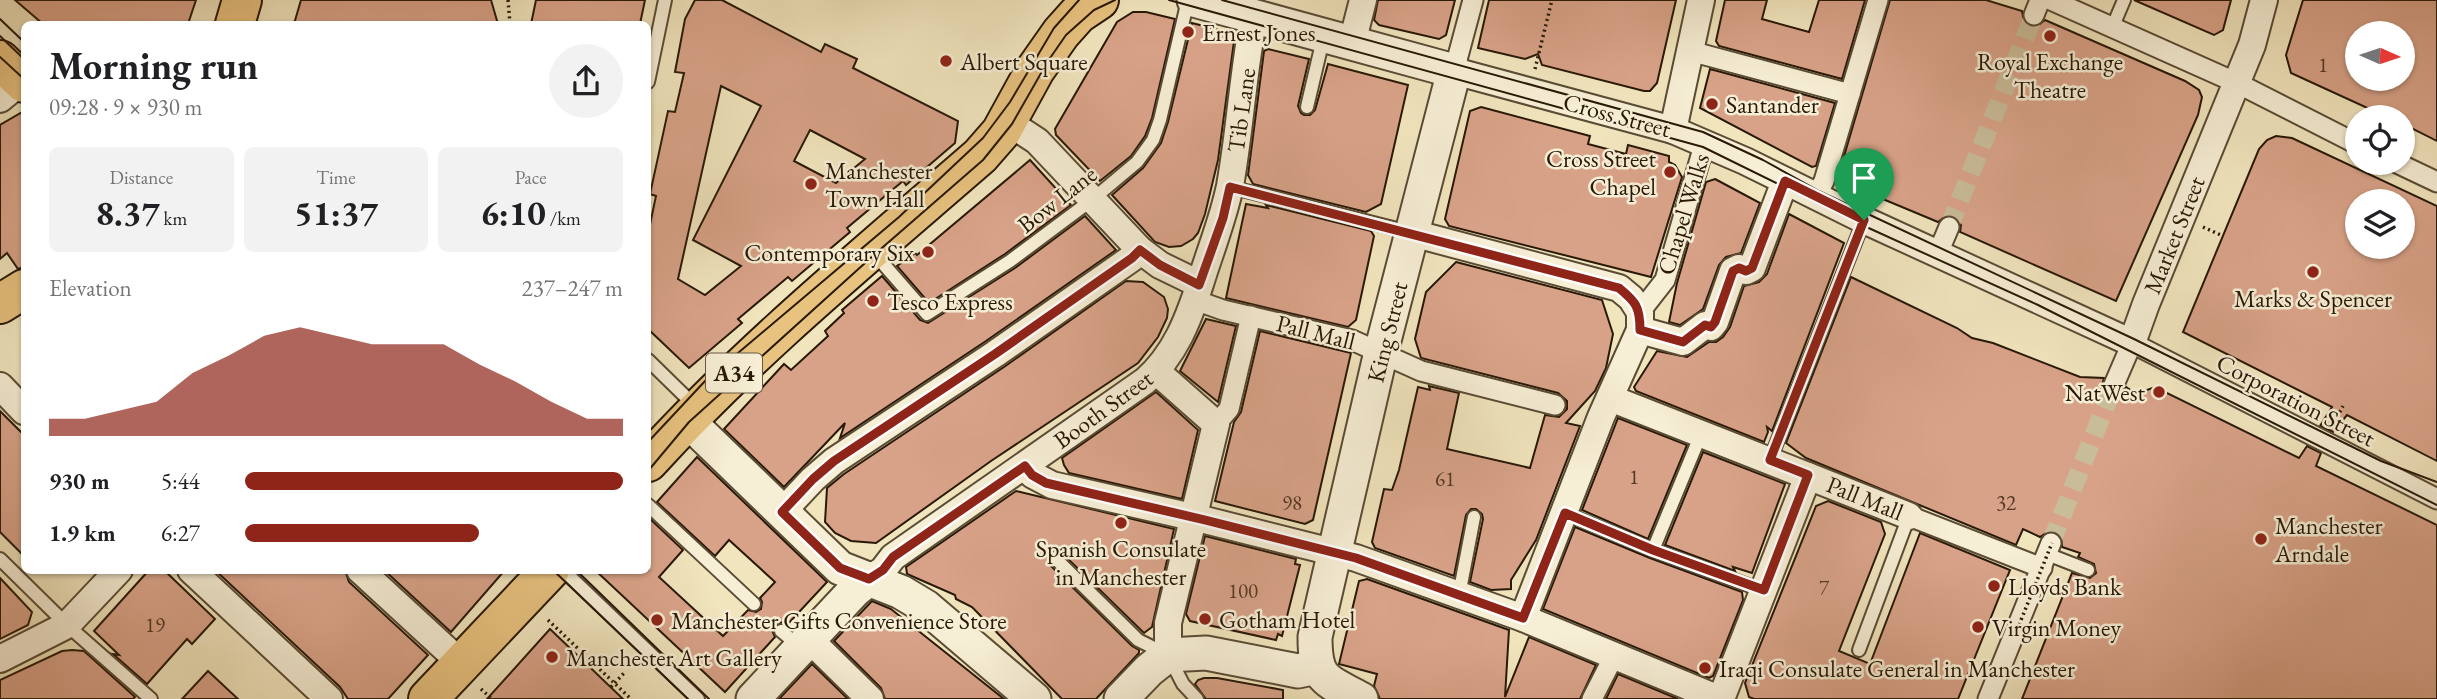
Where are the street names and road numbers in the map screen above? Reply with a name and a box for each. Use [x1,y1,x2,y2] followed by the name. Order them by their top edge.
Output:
[1220,66,1262,154] street label: Tib Lane
[1560,86,1675,144] street label: Cross Street
[1650,150,1716,278] street label: Chapel Walks
[1011,158,1103,240] street label: Bow Lane
[2136,171,2212,298] street label: Market Street
[1360,278,1415,386] street label: King Street
[1273,307,1359,357] street label: Pall Mall
[2211,347,2381,454] street label: Corporation Street
[706,354,762,392] road number: A34
[1047,362,1159,455] street label: Booth Street
[1822,469,1908,527] street label: Pall Mall

